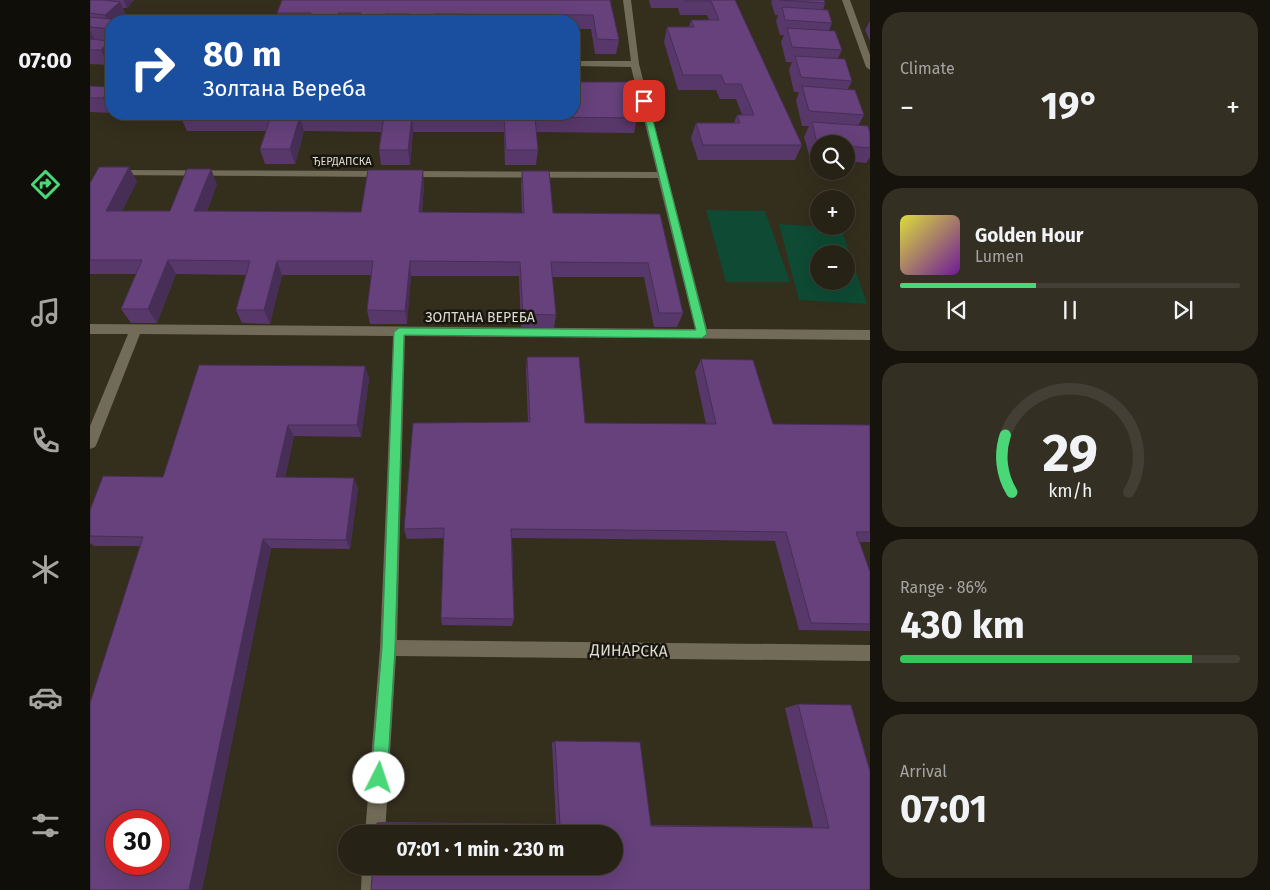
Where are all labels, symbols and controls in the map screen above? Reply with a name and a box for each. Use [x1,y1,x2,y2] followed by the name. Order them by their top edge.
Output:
[203,33,282,75] text: 80 m
[120,35,185,100] icon: right
[18,47,72,74] text: 07:00
[900,59,955,78] text: Climate
[203,75,367,102] text: Золтана Вереба
[623,80,665,122] pin
[1041,83,1099,129] text: 19°
[630,87,658,115] icon: arrive
[900,91,914,124] text: −
[1226,91,1240,124] text: +
[810,135,855,290] map controls
[810,135,855,180] button: search
[313,155,372,168] street label: ЂЕРДАПСКА
[28,167,63,202] icon: directions
[810,190,855,235] button: +
[975,224,1084,247] text: Golden Hour
[810,245,855,290] button: −
[975,247,1024,266] text: Lumen
[28,295,63,330] icon: music
[943,296,971,324] icon: previous
[1056,296,1084,324] icon: pause
[1169,296,1197,324] icon: next
[425,309,535,326] street label: ЗОЛТАНА ВЕРЕБА
[1042,422,1098,485] text: 29
[28,423,63,458] icon: phone
[1048,480,1092,502] text: km/h
[28,552,63,587] icon: climate
[900,578,987,597] text: Range · 86%
[900,602,1025,648] text: 430 km
[589,640,669,661] street label: ДИНАРСКА
[28,680,63,715] icon: car
[352,751,404,803] position arrow
[900,762,947,781] text: Arrival
[900,786,987,832] text: 07:01
[28,808,63,843] icon: filters
[105,810,170,875] speed limit sign: 30
[397,838,564,861] text: 07:01 · 1 min · 230 m

